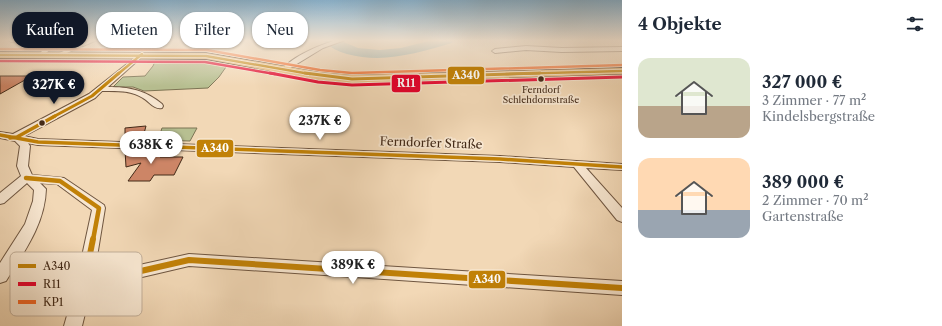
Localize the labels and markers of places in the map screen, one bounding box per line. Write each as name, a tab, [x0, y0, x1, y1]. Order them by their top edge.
pin: 327K €	[21, 71, 87, 105]
marker: Ferndorf Schlehdornstraße	[536, 74, 546, 84]
place label: Ferndorf Schlehdornstraße	[503, 84, 579, 105]
pin: 237K €	[287, 107, 353, 141]
unlabelled marker	[37, 118, 47, 128]
pin: 638K €	[118, 131, 184, 165]
pin: 389K €	[320, 251, 386, 285]

